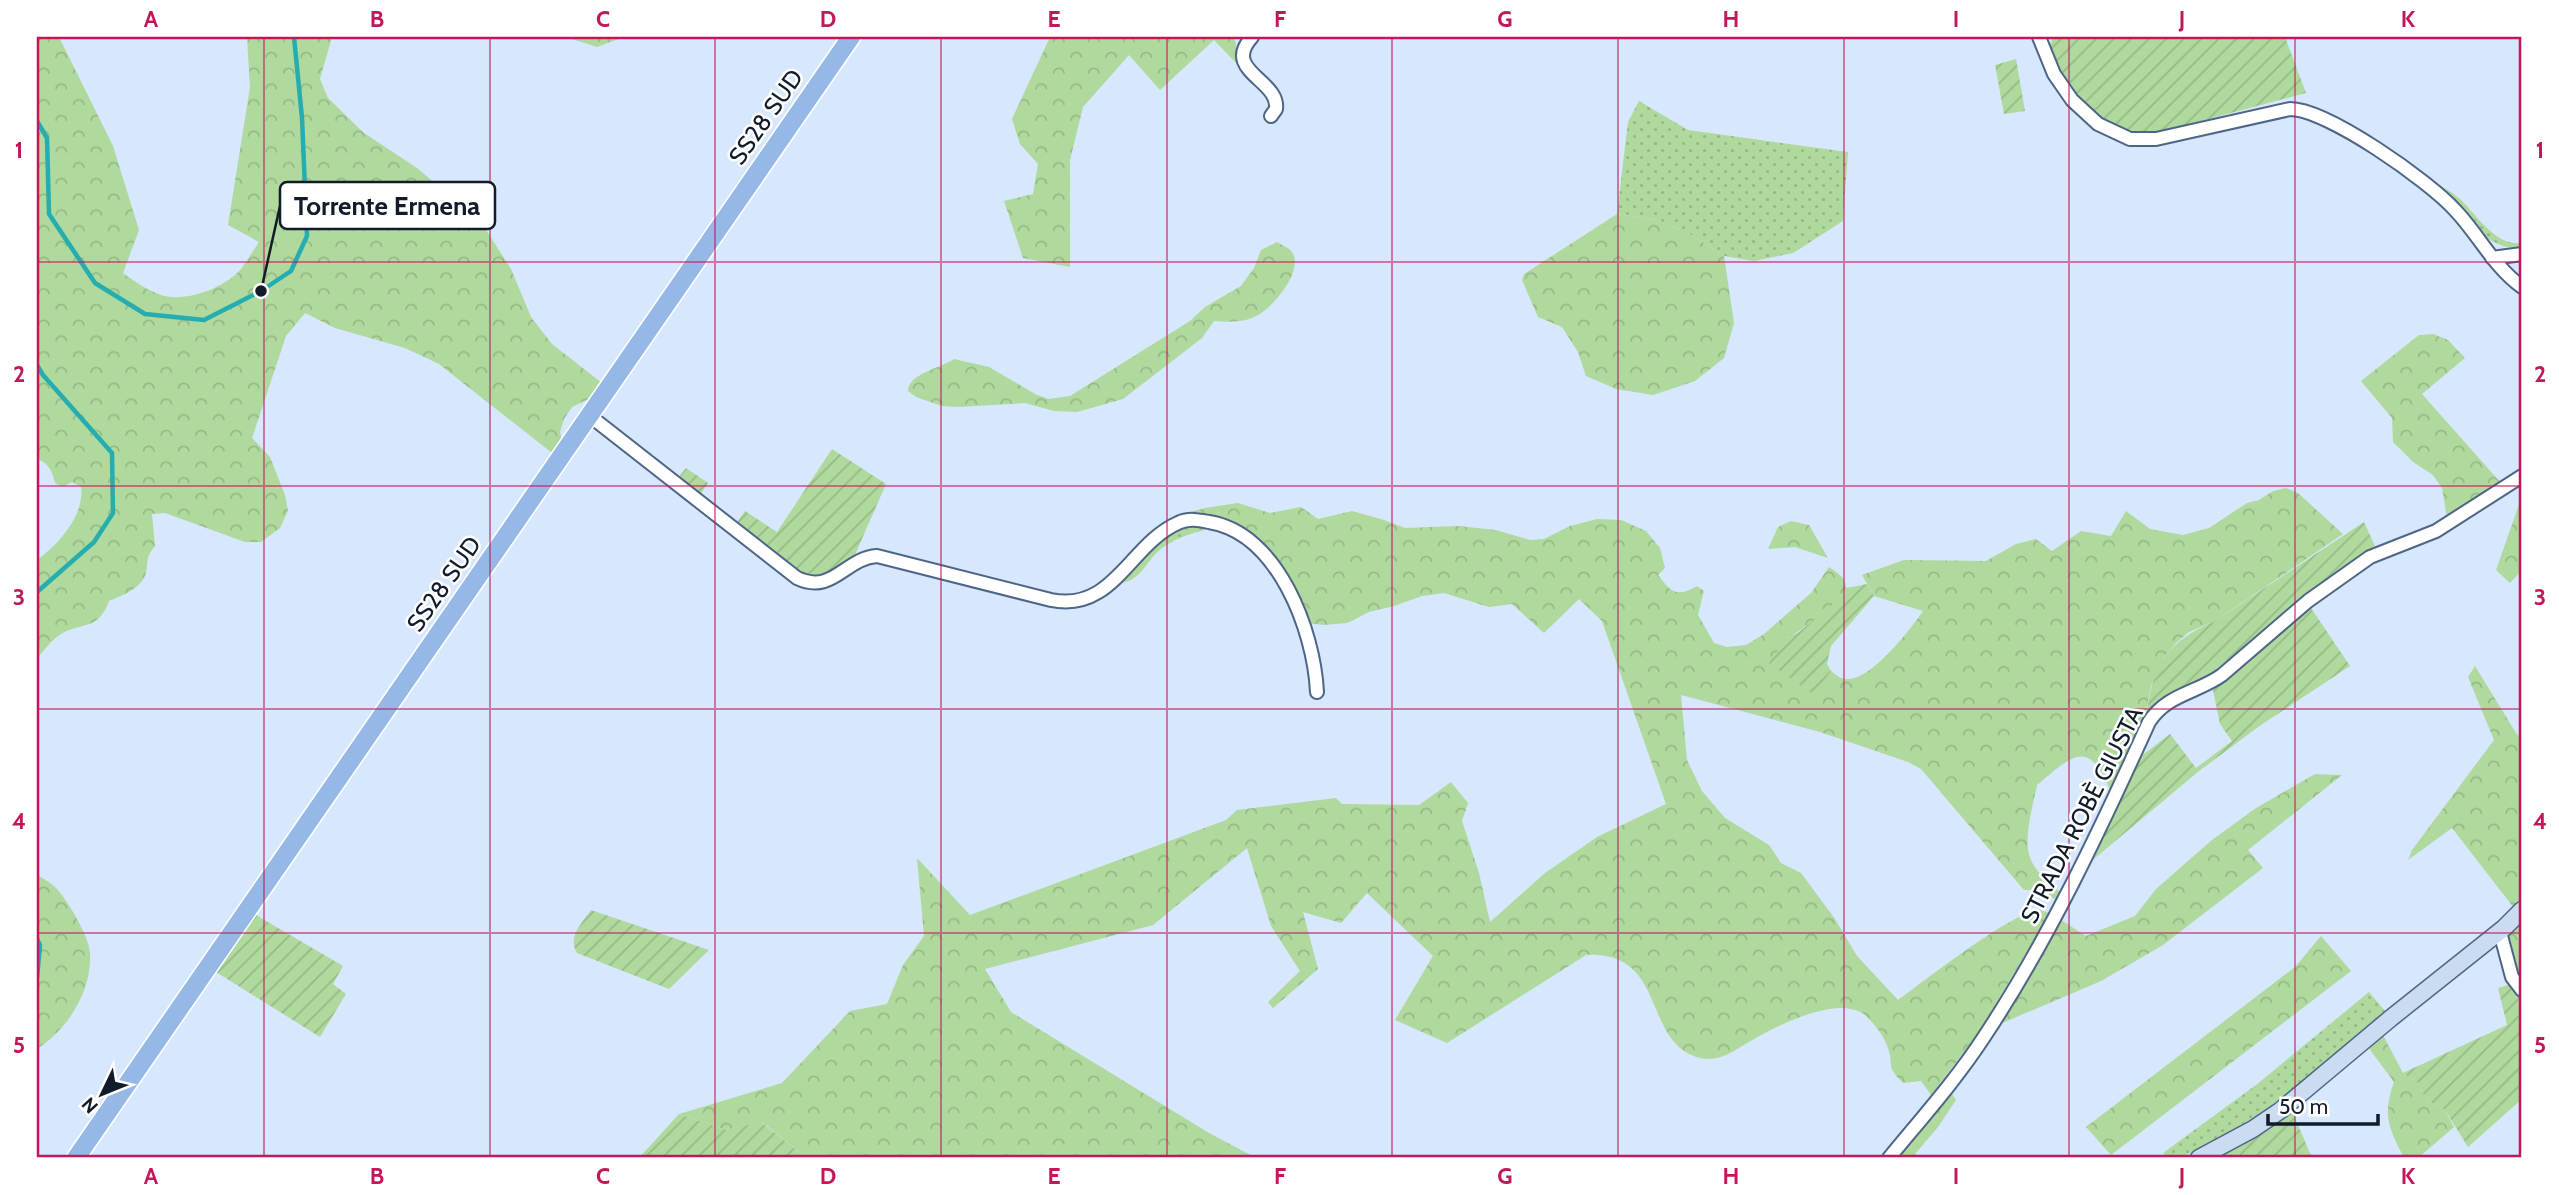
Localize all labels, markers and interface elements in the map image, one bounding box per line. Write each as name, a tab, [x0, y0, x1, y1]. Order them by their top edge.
text: A	[144, 5, 159, 33]
text: B	[370, 5, 384, 33]
text: C	[596, 5, 610, 33]
text: D	[820, 5, 836, 33]
text: E	[1047, 5, 1061, 33]
text: F	[1274, 5, 1286, 33]
text: G	[1497, 5, 1513, 33]
text: H	[1723, 5, 1739, 33]
text: I	[1953, 5, 1959, 33]
text: J	[2178, 5, 2185, 33]
text: K	[2401, 5, 2416, 33]
street label: SS28 SUD	[722, 64, 809, 170]
text: 1	[15, 136, 23, 164]
text: 1	[2536, 136, 2544, 164]
callout: Torrente Ermena	[280, 182, 495, 229]
text: Torrente Ermena	[294, 190, 480, 222]
text: 2	[13, 360, 25, 388]
text: 2	[2534, 360, 2546, 388]
street label: SS28 SUD	[400, 531, 487, 637]
text: 3	[13, 583, 25, 611]
text: 3	[2534, 583, 2546, 611]
street label: STRADA ROBÈ GIUSTA	[2014, 701, 2149, 928]
text: 4	[12, 807, 26, 835]
text: 4	[2533, 807, 2547, 835]
text: 5	[13, 1031, 25, 1059]
text: 5	[2534, 1031, 2546, 1059]
north arrow	[66, 1058, 136, 1128]
scale bar	[2268, 1083, 2379, 1127]
text: N	[77, 1092, 103, 1118]
text: 50 m	[2279, 1094, 2328, 1119]
text: A	[144, 1162, 159, 1190]
text: B	[370, 1162, 384, 1190]
text: C	[596, 1162, 610, 1190]
text: D	[820, 1162, 836, 1190]
text: E	[1047, 1162, 1061, 1190]
text: F	[1274, 1162, 1286, 1190]
text: G	[1497, 1162, 1513, 1190]
text: H	[1723, 1162, 1739, 1190]
text: I	[1953, 1162, 1959, 1190]
text: J	[2178, 1162, 2185, 1190]
text: K	[2401, 1162, 2416, 1190]

